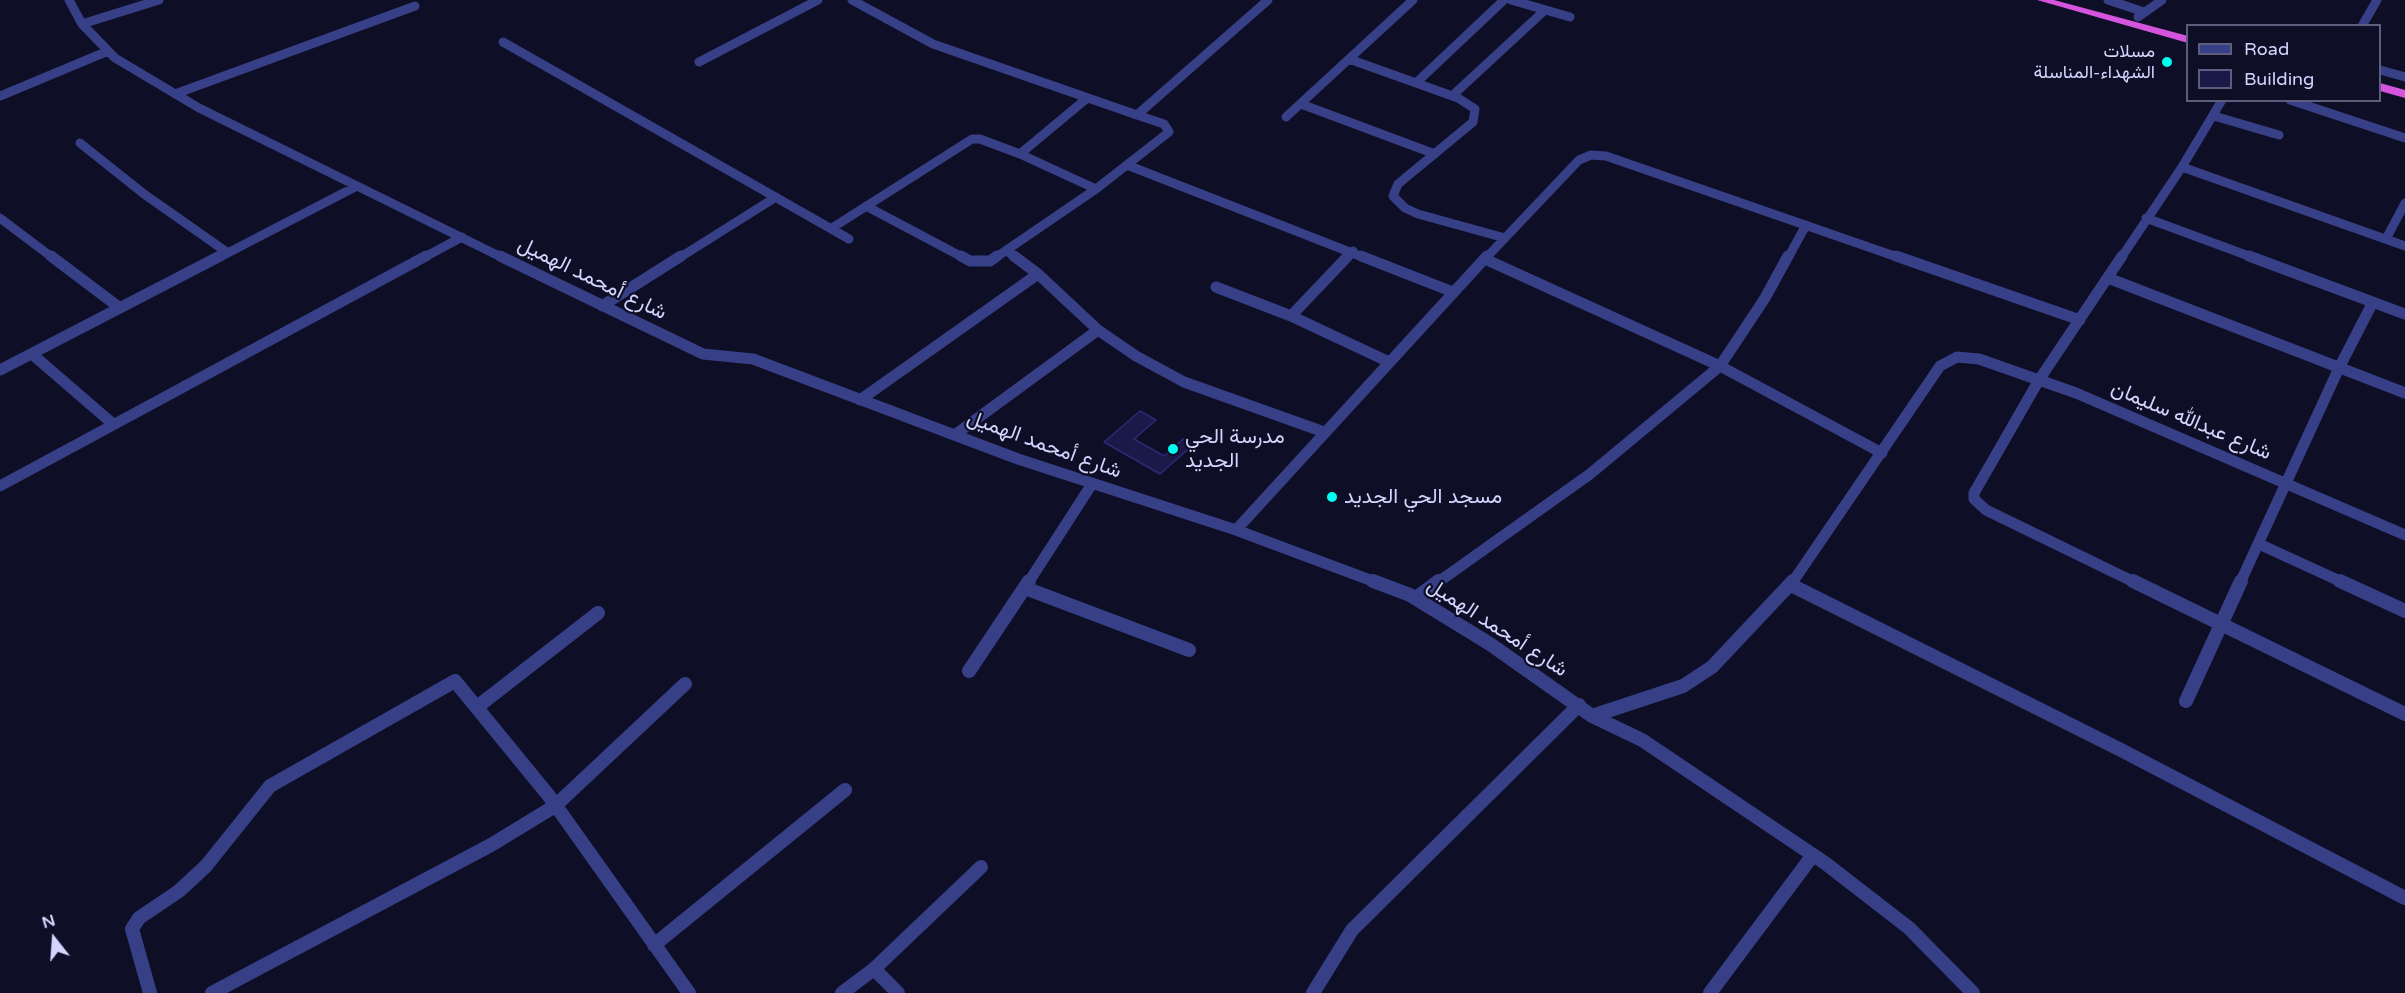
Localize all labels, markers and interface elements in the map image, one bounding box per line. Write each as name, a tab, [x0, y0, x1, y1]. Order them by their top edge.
legend	[2186, 24, 2381, 102]
text: Road	[2244, 38, 2289, 60]
place label: مسلات الشهداء-المناسلة	[2033, 41, 2155, 84]
marker: مسلات الشهداء-المناسلة	[2160, 55, 2174, 69]
text: Building	[2244, 68, 2314, 90]
street label: شارع أمحمد الهميل	[513, 232, 671, 326]
street label: شارع عبدالله سليمان	[2107, 376, 2275, 466]
street label: شارع أمحمد الهميل	[963, 405, 1125, 485]
place label: مدرسة الحي الجديد	[1185, 424, 1285, 474]
marker: مدرسة الحي الجديد	[1166, 442, 1180, 456]
place label: مسجد الحي الجديد	[1344, 484, 1502, 510]
marker: مسجد الحي الجديد	[1325, 490, 1339, 504]
street label: شارع أمحمد الهميل	[1422, 573, 1572, 683]
north arrow	[24, 909, 84, 969]
text: N	[40, 910, 58, 933]

